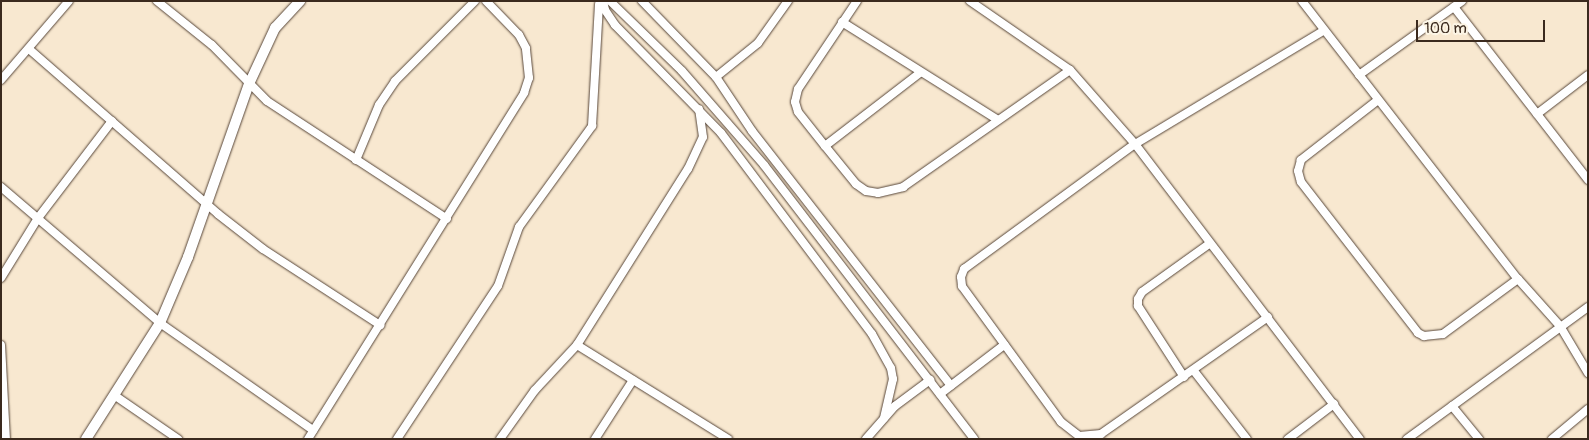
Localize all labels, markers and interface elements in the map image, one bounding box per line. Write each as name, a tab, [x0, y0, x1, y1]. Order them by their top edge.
scale bar	[1419, 10, 1548, 42]
text: 100 m	[1424, 19, 1467, 38]

